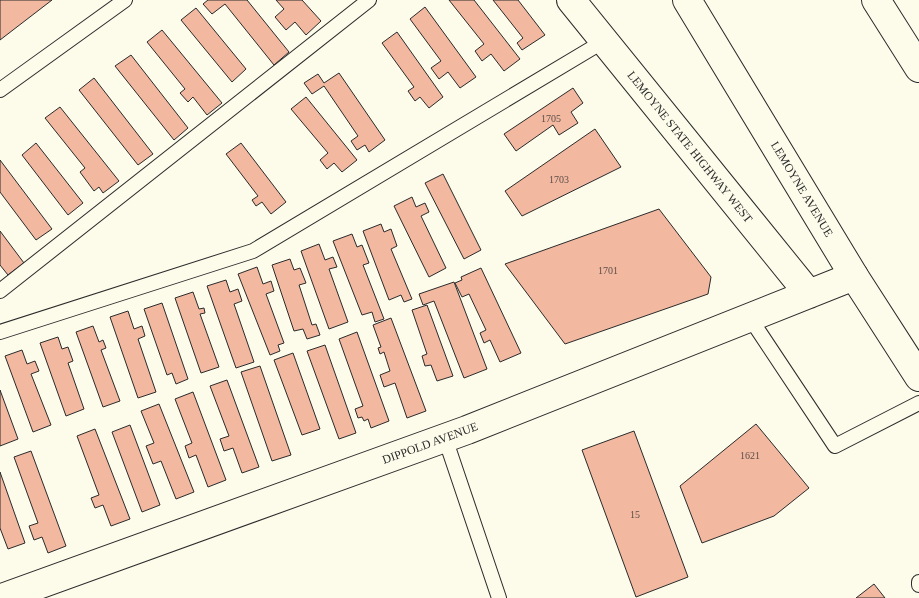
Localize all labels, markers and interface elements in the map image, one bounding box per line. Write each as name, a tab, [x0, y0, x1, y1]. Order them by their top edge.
street label: LEMOYNE STATE HIGHWAY WEST	[624, 68, 756, 226]
house number: 1705	[541, 113, 561, 124]
street label: LEMOYNE AVENUE	[768, 139, 836, 239]
house number: 1703	[549, 174, 569, 185]
house number: 1701	[598, 265, 618, 276]
street label: DIPPOLD AVENUE	[380, 419, 480, 467]
house number: 1621	[740, 450, 760, 461]
house number: 15	[630, 509, 640, 520]

